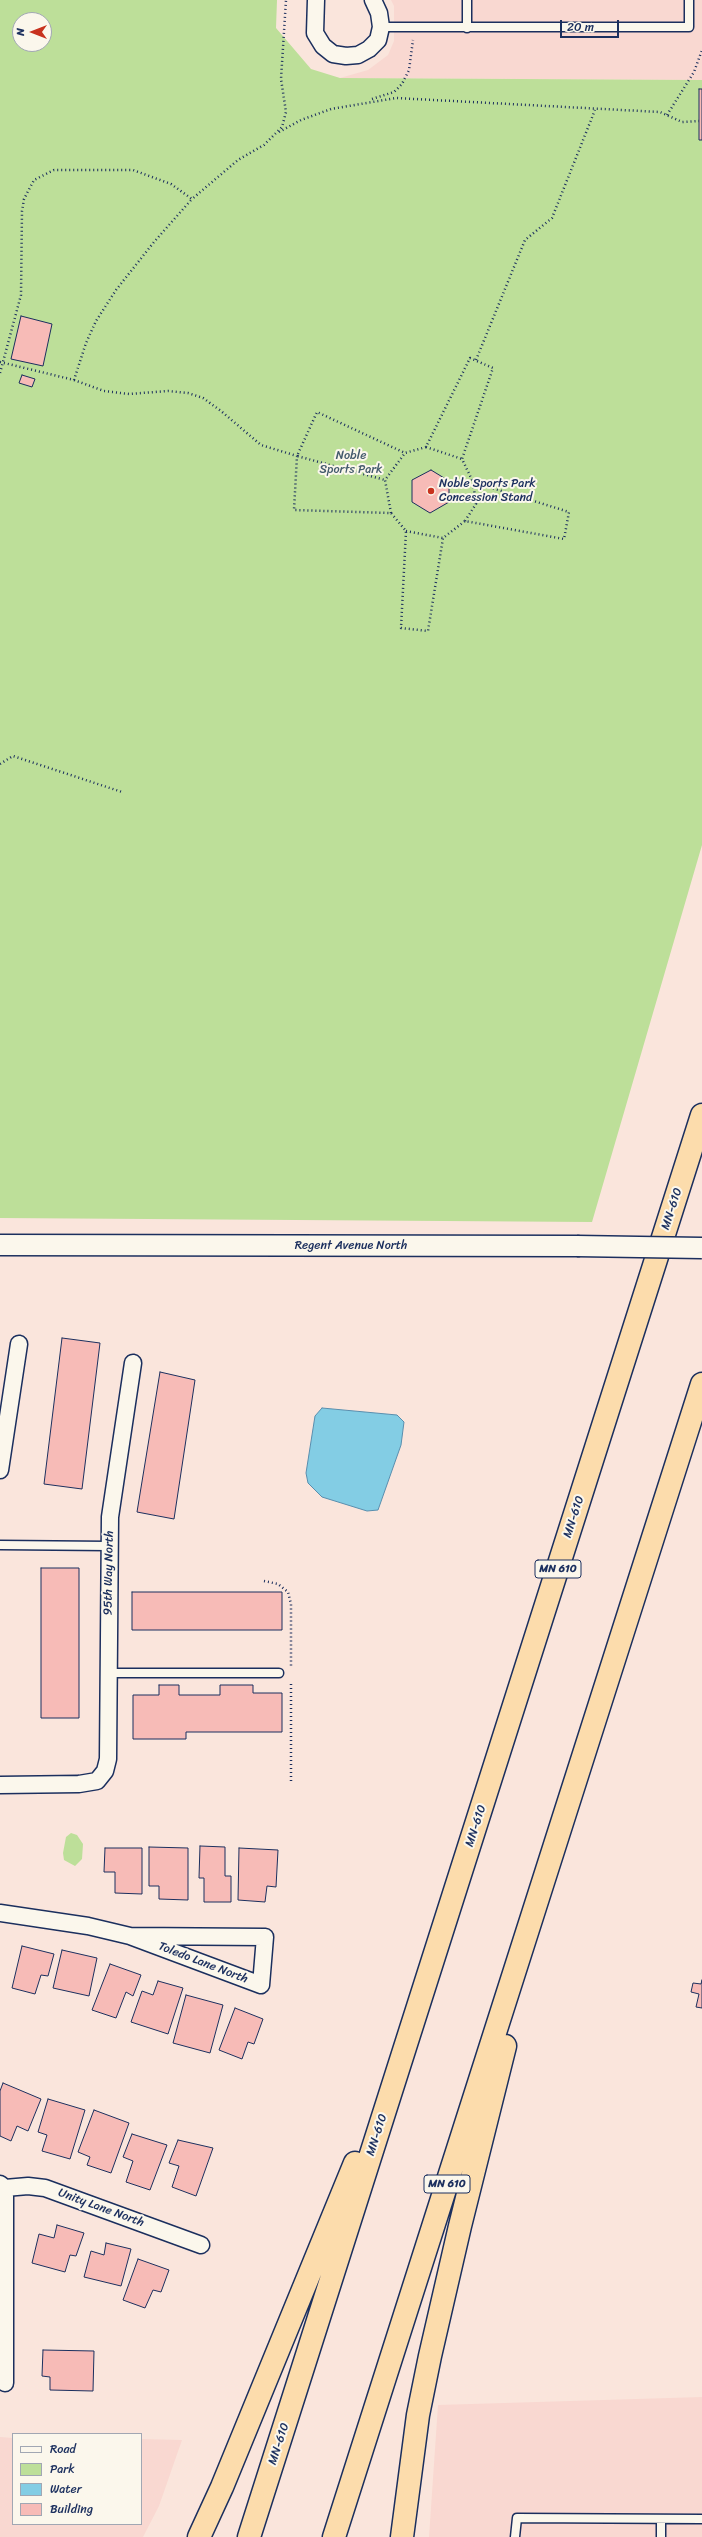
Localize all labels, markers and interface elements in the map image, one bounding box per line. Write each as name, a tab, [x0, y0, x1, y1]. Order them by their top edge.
north arrow	[12, 12, 52, 52]
scale bar	[562, 12, 621, 38]
text: 20 m	[567, 16, 594, 38]
text: N	[11, 28, 30, 36]
park label: Noble Sports Park	[320, 449, 382, 477]
place label: Noble Sports Park Concession Stand	[439, 477, 536, 505]
marker: Noble Sports Park Concession Stand	[426, 486, 436, 496]
street label: MN-610	[658, 1186, 686, 1232]
street label: Regent Avenue North	[295, 1239, 407, 1253]
street label: MN-610	[560, 1494, 588, 1540]
street label: 95th Way North	[101, 1530, 117, 1616]
road number: MN 610	[535, 1560, 581, 1578]
street label: MN-610	[462, 1803, 490, 1849]
street label: Toledo Lane North	[156, 1939, 250, 1987]
street label: MN-610	[363, 2112, 391, 2158]
road number: MN 610	[424, 2175, 470, 2193]
street label: Unity Lane North	[56, 2186, 146, 2230]
street label: MN-610	[265, 2421, 293, 2467]
legend	[12, 2433, 142, 2525]
text: Road	[50, 2438, 76, 2460]
text: Park	[50, 2458, 75, 2480]
text: Water	[50, 2478, 82, 2500]
text: Building	[50, 2498, 93, 2520]

